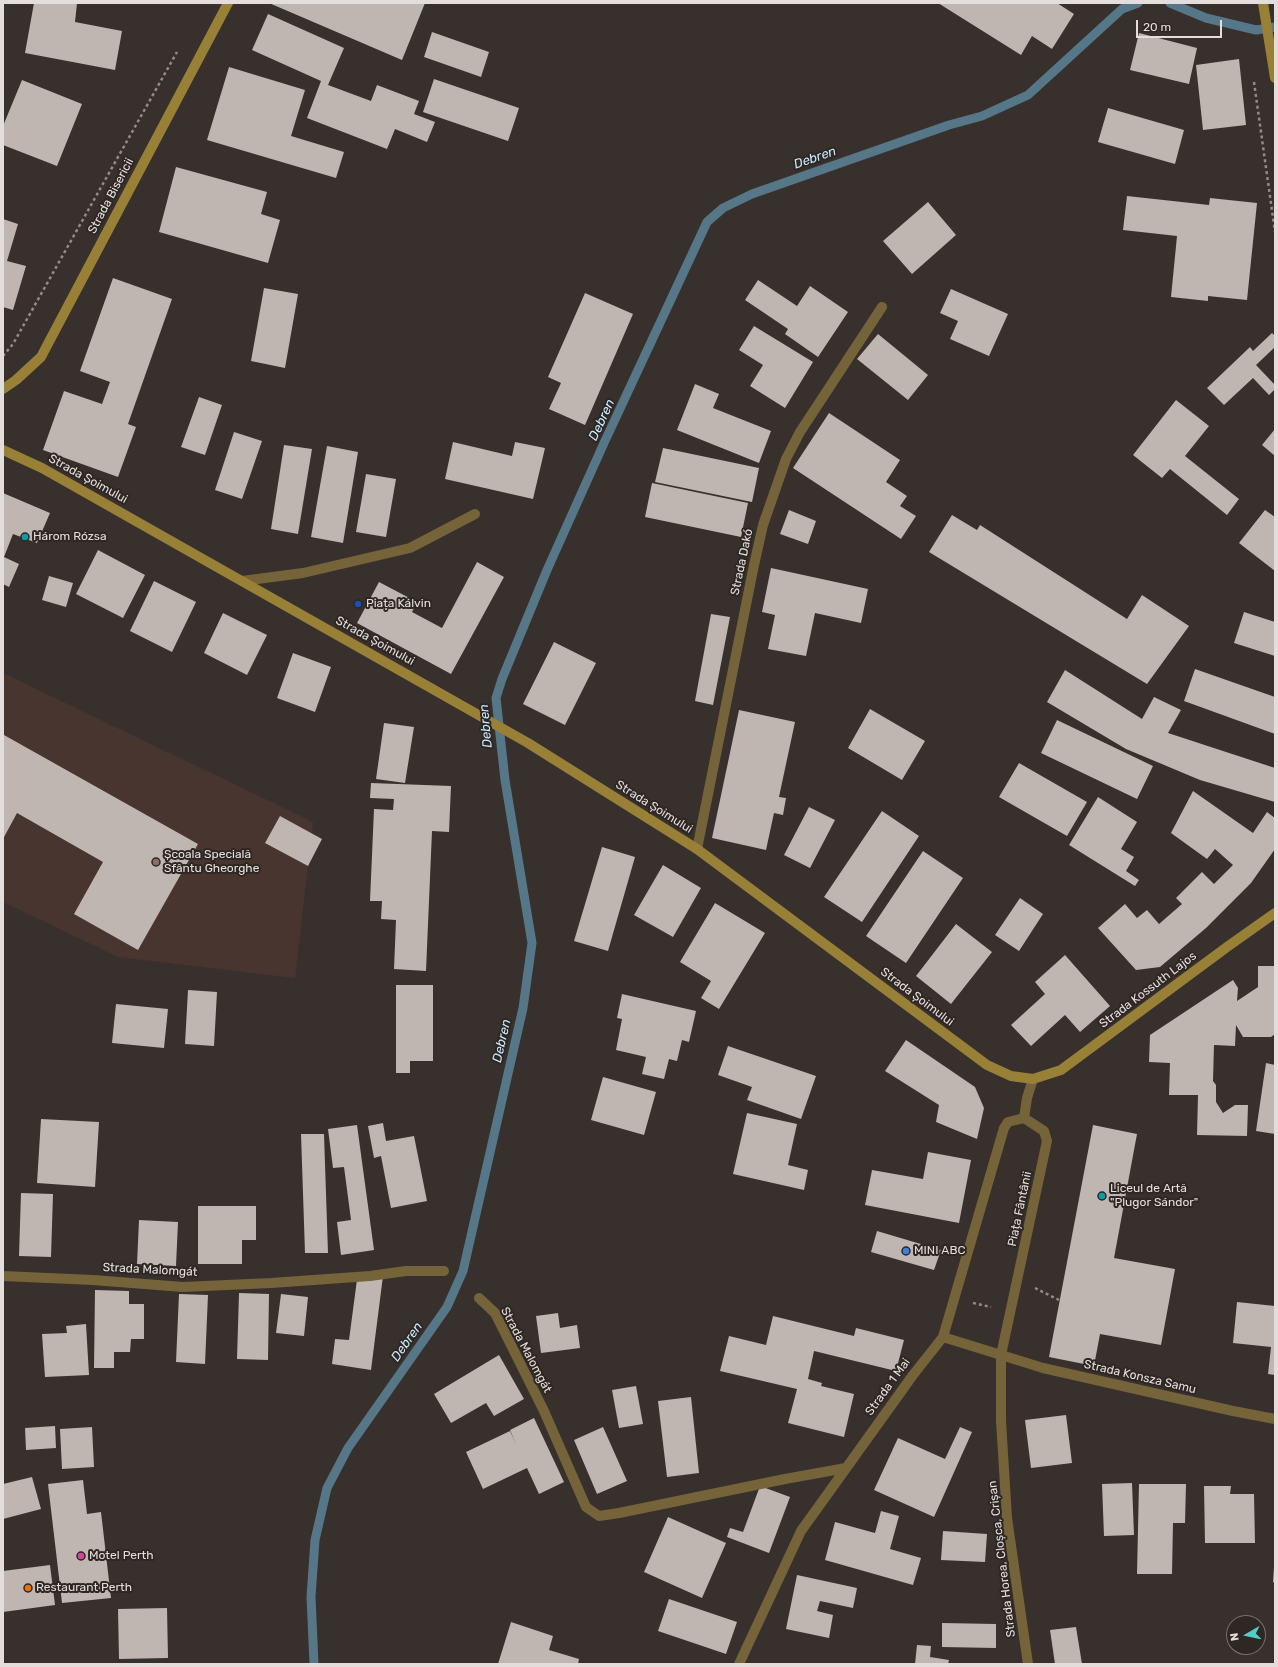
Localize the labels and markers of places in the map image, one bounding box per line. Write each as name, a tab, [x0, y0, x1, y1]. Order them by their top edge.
place label: Három Rózsa	[33, 530, 107, 544]
marker: Három Rózsa	[20, 532, 30, 542]
place label: Piața Kálvin	[366, 597, 431, 611]
marker: Piața Kálvin	[353, 599, 363, 609]
place label: Școala Specială Sfântu Gheorghe	[164, 848, 259, 876]
marker: Școala Specială Sfântu Gheorghe	[151, 857, 161, 867]
place label: Liceul de Artă "Plugor Sándor"	[1110, 1182, 1198, 1210]
marker: Liceul de Artă "Plugor Sándor"	[1097, 1191, 1107, 1201]
place label: MINI ABC	[914, 1244, 965, 1258]
marker: MINI ABC	[901, 1246, 911, 1256]
place label: Motel Perth	[89, 1549, 154, 1563]
marker: Motel Perth	[76, 1551, 86, 1561]
place label: Restaurant Perth	[36, 1581, 132, 1595]
marker: Restaurant Perth	[23, 1583, 33, 1593]

